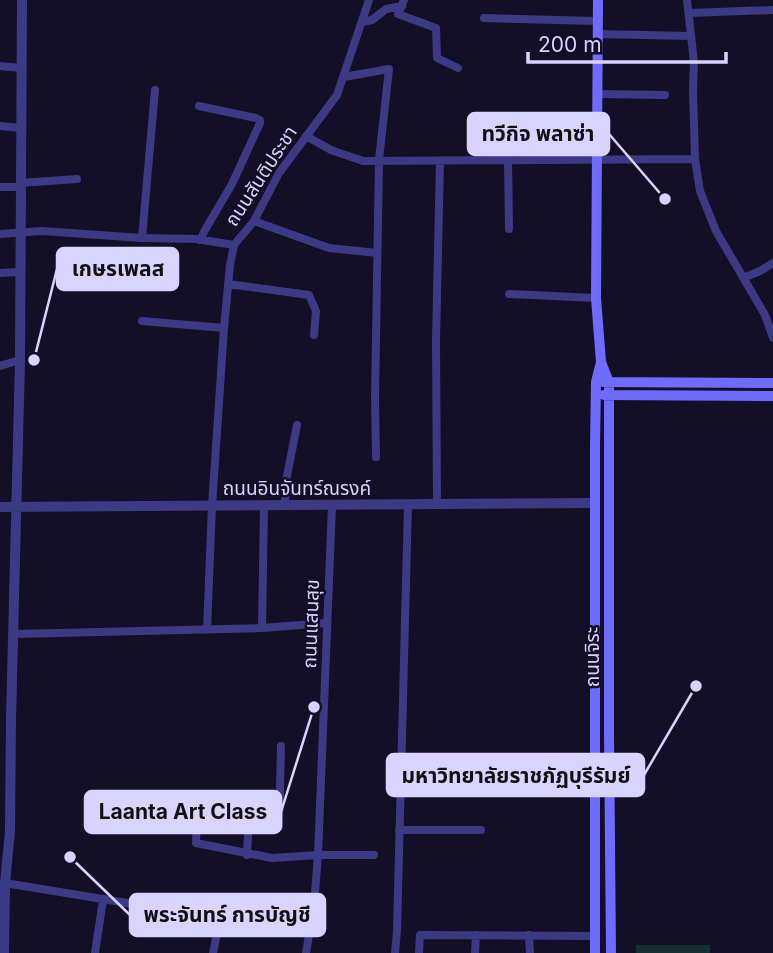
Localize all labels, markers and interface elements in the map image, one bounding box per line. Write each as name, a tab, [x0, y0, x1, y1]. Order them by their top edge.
scale bar	[528, 21, 726, 65]
text: 200 m	[538, 32, 602, 57]
callout: ทวีกิจ พลาซ่า	[468, 113, 609, 155]
text: ทวีกิจ พลาซ่า	[482, 121, 594, 146]
street label: ถนนสันติประชา	[220, 122, 302, 230]
callout: เกษรเพลส	[57, 248, 178, 290]
text: เกษรเพลส	[72, 256, 165, 281]
street label: ถนนอินจันทร์ณรงค์	[223, 477, 371, 500]
street label: ถนนแสนสุข	[298, 579, 324, 669]
street label: ถนนจิระ	[581, 627, 604, 687]
callout: มหาวิทยาลัยราชภัฏบุรีรัมย์	[387, 754, 644, 796]
text: มหาวิทยาลัยราชภัฏบุรีรัมย์	[402, 763, 631, 789]
callout: Laanta Art Class	[85, 791, 281, 833]
text: Laanta Art Class	[99, 799, 267, 824]
callout: พระจันทร์ การบัญชี	[130, 894, 325, 936]
text: พระจันทร์ การบัญชี	[143, 902, 311, 927]

